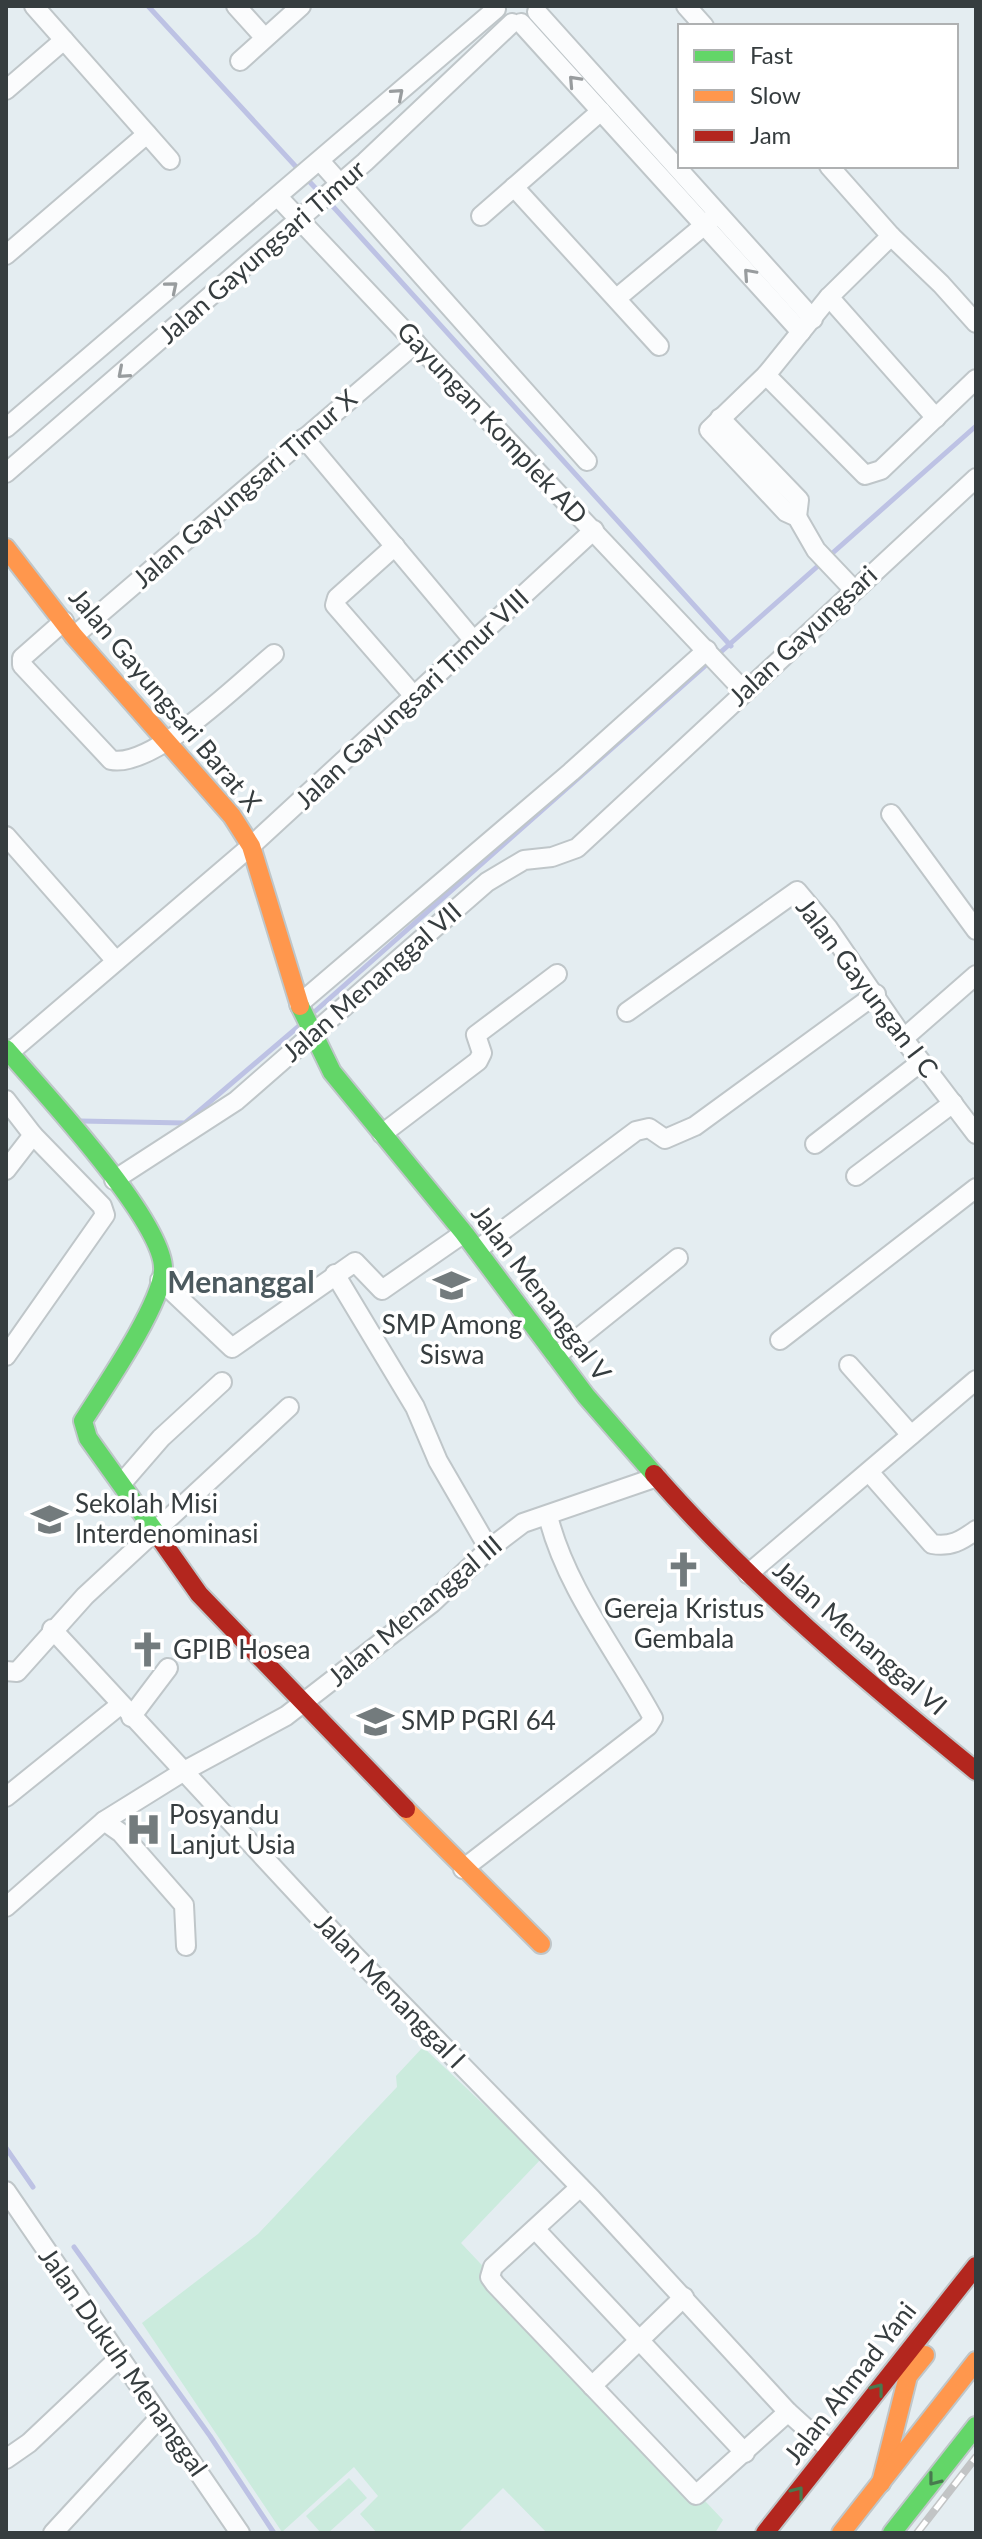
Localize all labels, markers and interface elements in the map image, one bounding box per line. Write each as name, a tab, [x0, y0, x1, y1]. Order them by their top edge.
legend	[678, 24, 958, 168]
text: Fast	[750, 40, 793, 69]
one-way arrow	[570, 76, 584, 91]
text: Slow	[750, 80, 801, 109]
one-way arrow	[389, 89, 404, 103]
text: Jam	[750, 120, 791, 149]
street label: Jalan Gayungsari Timur	[151, 152, 372, 350]
one-way arrow	[744, 268, 759, 283]
one-way arrow	[163, 282, 177, 296]
street label: Gayungan Komplek AD	[391, 315, 595, 530]
one-way arrow	[118, 363, 132, 378]
street label: Jalan Gayungsari Timur X	[126, 382, 363, 594]
street label: Jalan Gayungsari	[722, 558, 883, 712]
street label: Jalan Gayungsari Barat X	[63, 581, 269, 818]
street label: Jalan Gayungsari Timur VIII	[288, 581, 535, 815]
street label: Jalan Gayungan I C	[790, 891, 946, 1083]
street label: Jalan Menanggal VII	[275, 895, 467, 1068]
street label: Jalan Menanggal V	[465, 1198, 619, 1387]
district label: Menanggal	[167, 1263, 315, 1299]
school or university icon: SMP Among Siswa	[433, 1267, 471, 1305]
place label: SMP Among Siswa	[382, 1308, 522, 1370]
place label: Sekolah Misi Interdenominasi	[75, 1487, 258, 1549]
school or university icon: Sekolah Misi Interdenominasi	[30, 1500, 68, 1538]
street label: Jalan Menanggal III	[321, 1528, 508, 1692]
church icon: Gereja Kristus Gembala	[665, 1551, 703, 1589]
street label: Jalan Menanggal VI	[767, 1553, 954, 1721]
place label: Gereja Kristus Gembala	[604, 1592, 764, 1654]
church icon: GPIB Hosea	[128, 1631, 166, 1669]
place label: GPIB Hosea	[173, 1633, 310, 1665]
school or university icon: SMP PGRI 64	[356, 1702, 394, 1740]
place label: SMP PGRI 64	[401, 1704, 556, 1736]
place label: Posyandu Lanjut Usia	[169, 1798, 295, 1860]
hospital icon: Posyandu Lanjut Usia	[124, 1811, 162, 1849]
street label: Jalan Menanggal I	[309, 1906, 473, 2074]
street label: Jalan Dukuh Menanggal	[33, 2241, 215, 2482]
street label: Jalan Ahmad Yani	[776, 2295, 922, 2470]
one-way arrow	[869, 2383, 883, 2398]
one-way arrow	[930, 2471, 944, 2486]
one-way arrow	[788, 2487, 803, 2501]

